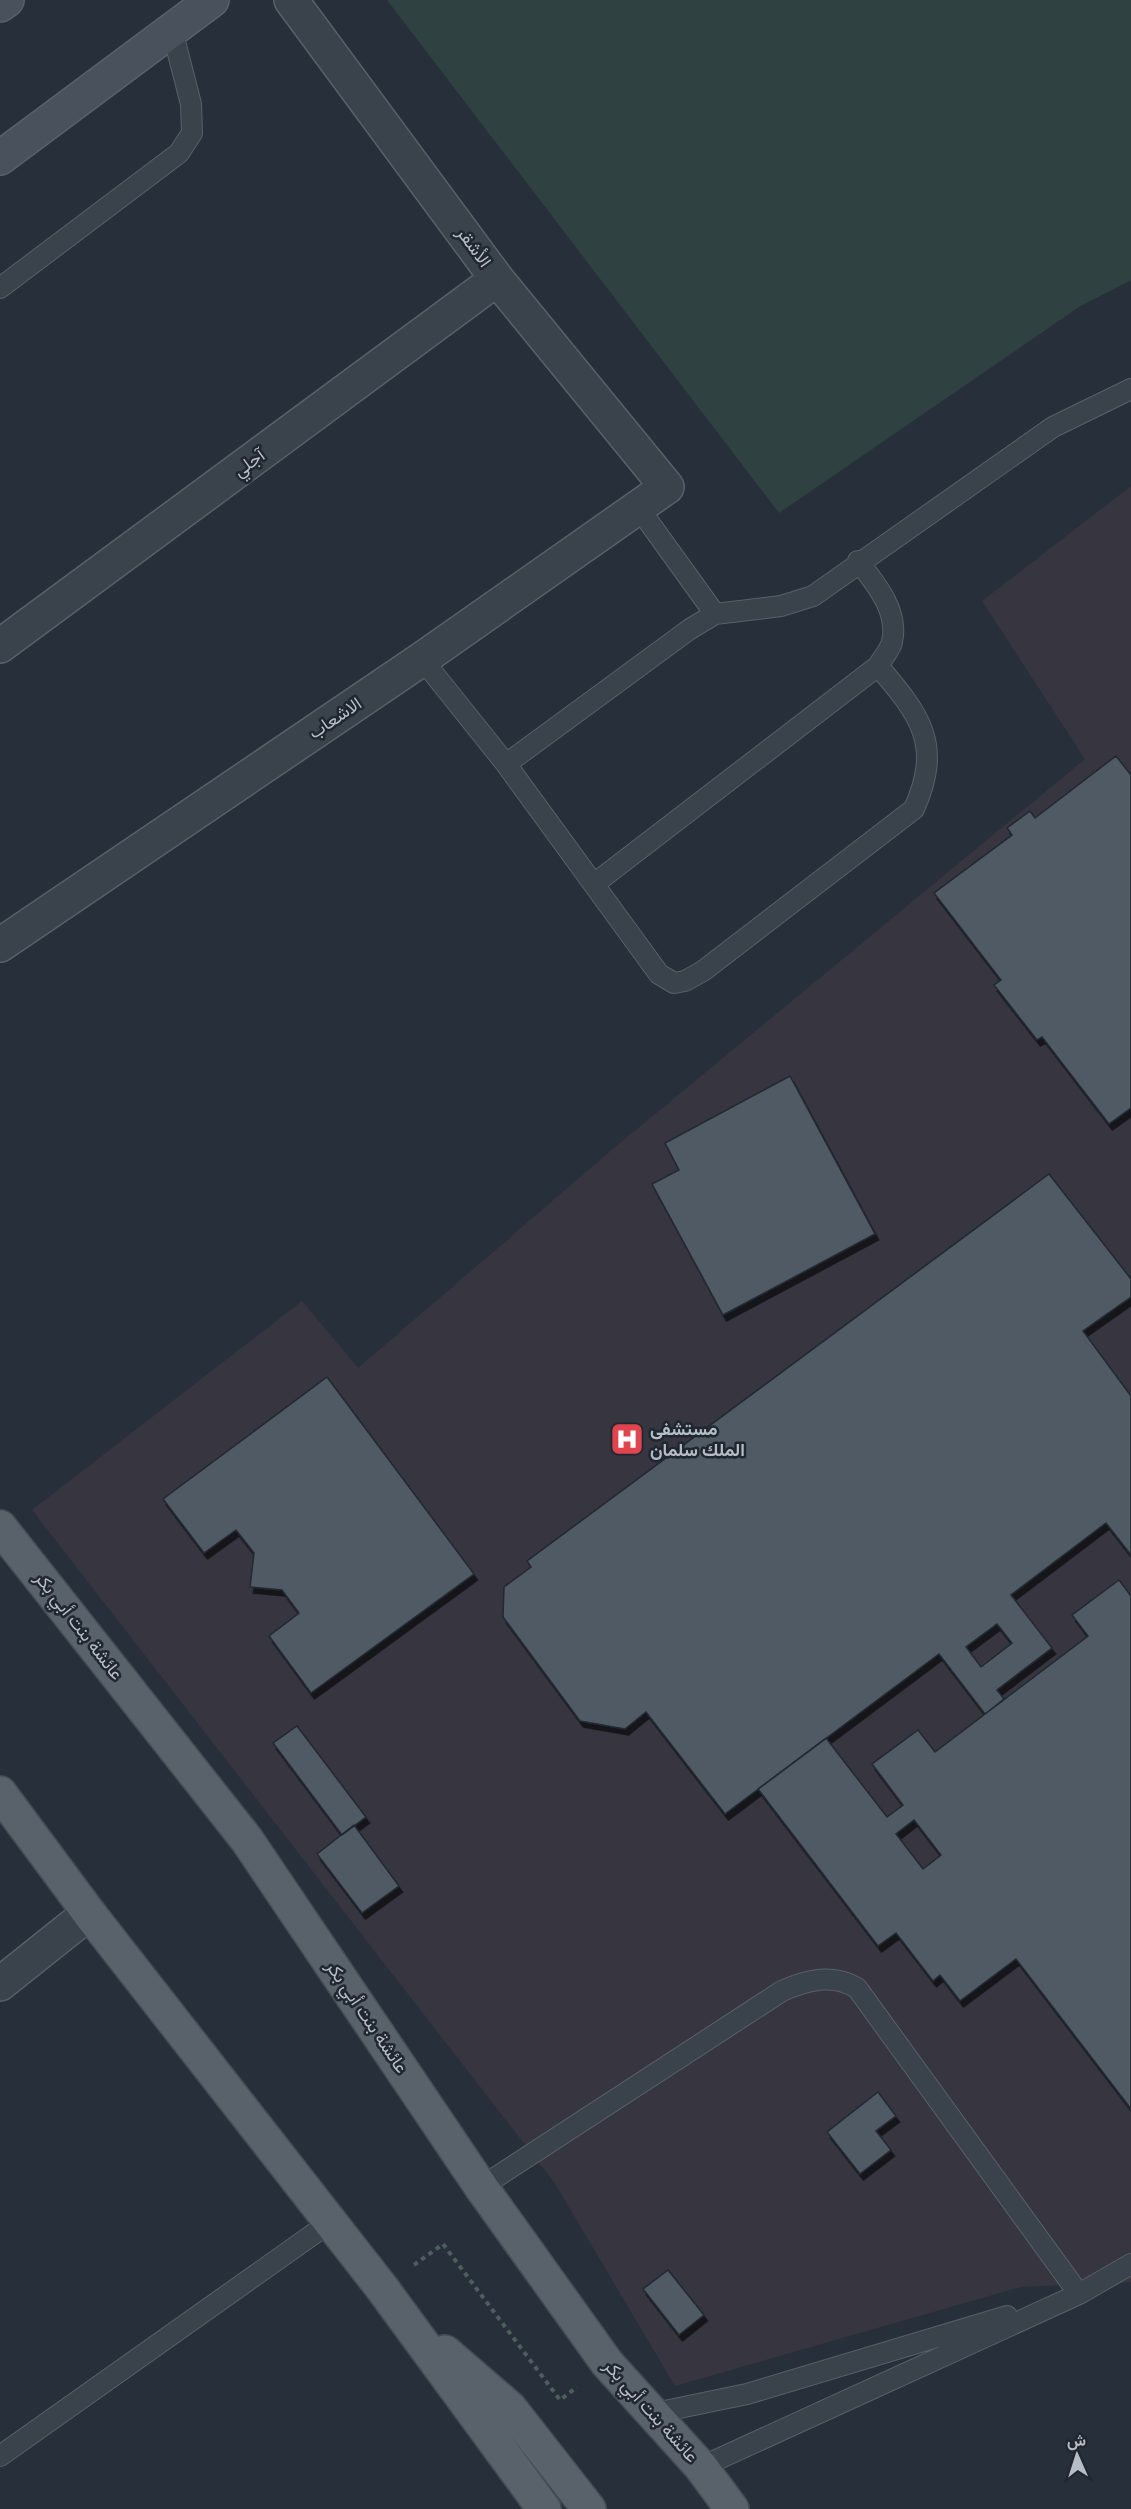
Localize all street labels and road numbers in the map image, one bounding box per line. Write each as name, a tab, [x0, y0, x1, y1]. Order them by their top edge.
street label: الأشقر	[451, 221, 497, 272]
street label: آجلي	[228, 442, 273, 485]
street label: الاشعاب	[304, 691, 366, 745]
street label: عائشة بنت أبي بكر	[26, 1566, 129, 1687]
street label: عائشة بنت أبي بكر	[317, 1955, 414, 2080]
street label: عائشة بنت أبي بكر	[595, 2354, 704, 2470]

